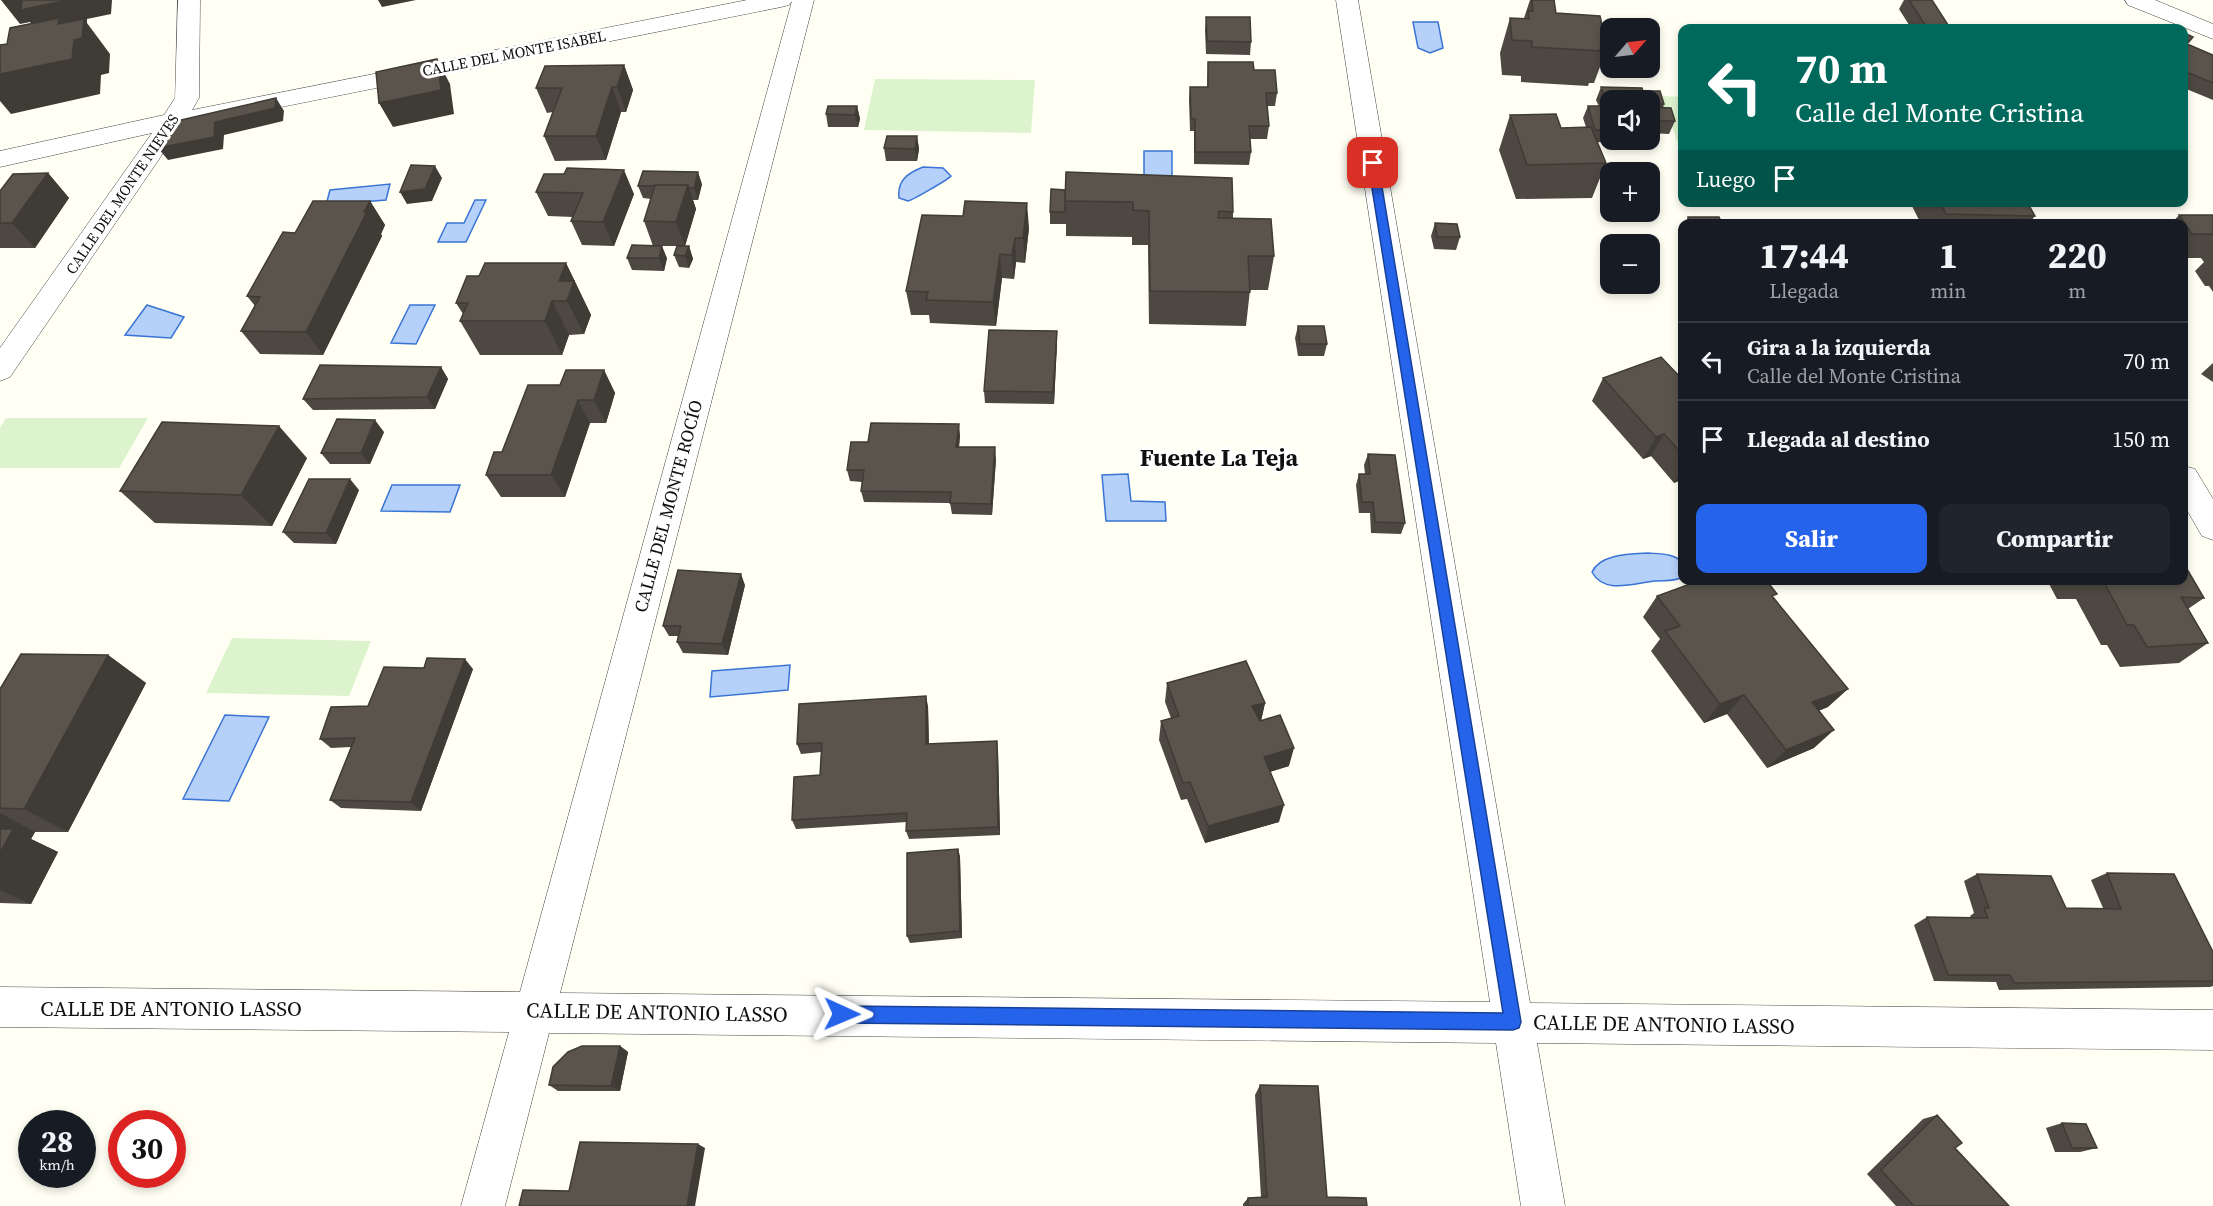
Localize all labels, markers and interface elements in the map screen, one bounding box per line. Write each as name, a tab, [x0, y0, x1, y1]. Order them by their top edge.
north arrow	[1600, 18, 1660, 78]
map controls	[1600, 18, 1660, 294]
street label: CALLE DEL MONTE ISABEL	[420, 25, 608, 81]
text: 70 m	[1795, 39, 1888, 97]
icon: left	[1696, 48, 1774, 126]
button: sound	[1600, 90, 1660, 150]
text: Calle del Monte Cristina	[1795, 94, 2084, 131]
street label: CALLE DEL MONTE NIEVES	[60, 110, 184, 278]
pin	[1347, 137, 1398, 188]
icon: arrive	[1356, 146, 1389, 179]
button: +	[1600, 162, 1660, 222]
icon: arrive	[1768, 162, 1801, 195]
text: Luego	[1696, 164, 1756, 194]
text: 17:44	[1759, 231, 1849, 280]
text: 1	[1938, 231, 1958, 280]
text: 220	[2047, 231, 2107, 280]
button: −	[1600, 234, 1660, 294]
text: Llegada	[1769, 277, 1839, 305]
text: min	[1930, 277, 1966, 305]
text: m	[2068, 277, 2086, 305]
text: Gira a la izquierda	[1747, 332, 1931, 362]
icon: left	[1696, 345, 1729, 378]
text: 70 m	[2123, 346, 2170, 376]
text: Calle del Monte Cristina	[1747, 362, 1961, 390]
street label: CALLE DEL MONTE ROCÍO	[628, 397, 708, 615]
icon: arrive	[1696, 423, 1729, 456]
text: Llegada al destino	[1747, 424, 1930, 454]
text: 150 m	[2112, 424, 2170, 454]
district label: Fuente La Teja	[1140, 441, 1298, 474]
button: Salir	[1696, 504, 1927, 573]
button: Compartir	[1939, 504, 2170, 573]
position arrow	[810, 982, 874, 1046]
street label: CALLE DE ANTONIO LASSO	[40, 994, 302, 1023]
street label: CALLE DE ANTONIO LASSO	[526, 995, 788, 1029]
street label: CALLE DE ANTONIO LASSO	[1533, 1007, 1795, 1041]
speed limit sign: 30	[108, 1110, 186, 1188]
text: 28	[41, 1121, 73, 1162]
text: km/h	[39, 1154, 75, 1175]

